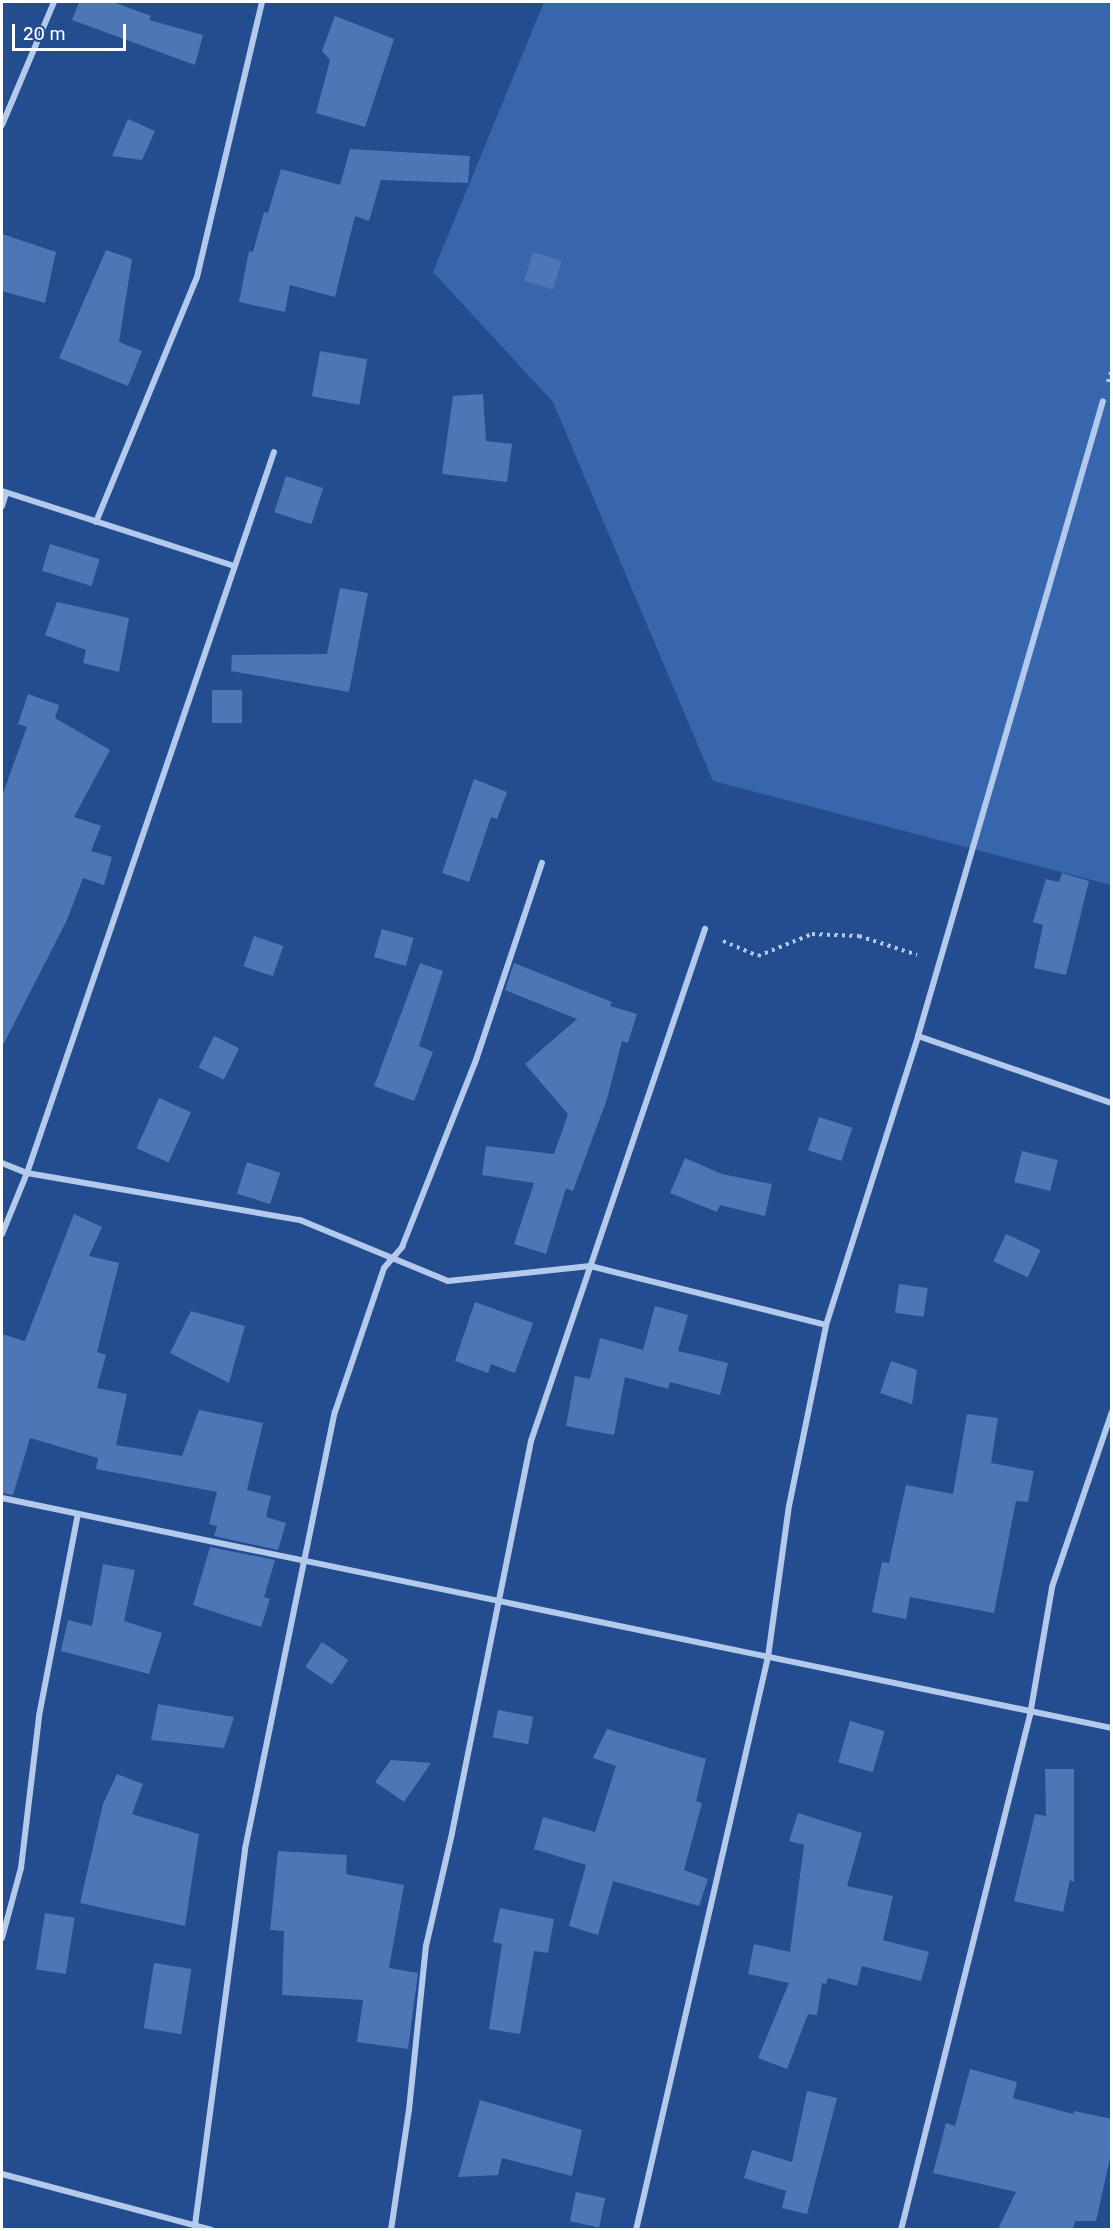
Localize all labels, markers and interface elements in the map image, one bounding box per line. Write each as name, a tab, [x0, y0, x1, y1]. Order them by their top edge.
scale bar	[15, 12, 129, 50]
text: 20 m	[23, 23, 65, 45]

